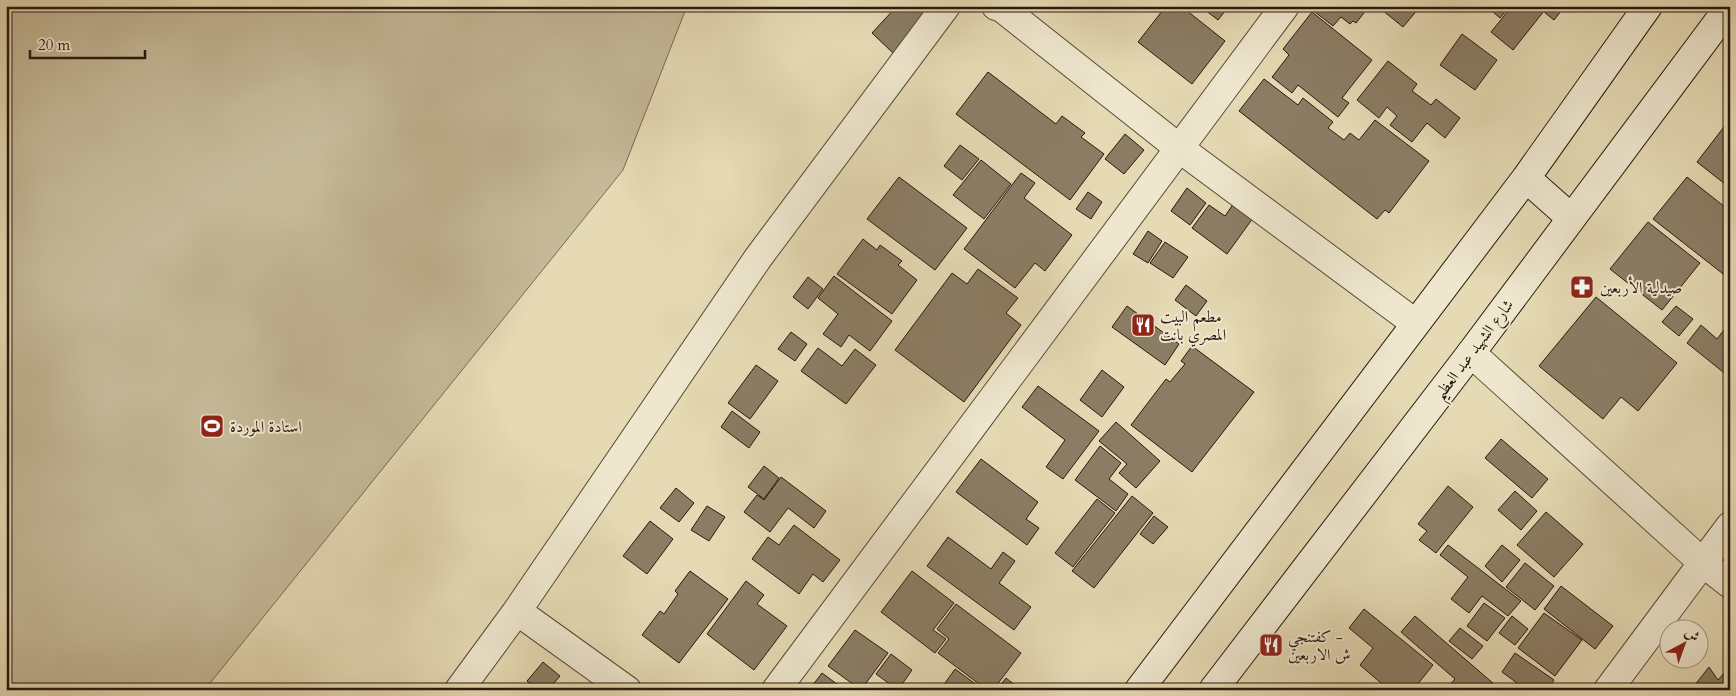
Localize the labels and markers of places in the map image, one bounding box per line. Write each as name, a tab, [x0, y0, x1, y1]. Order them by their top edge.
pharmacy icon: صيدلية الأربعين	[1569, 274, 1595, 300]
place label: صيدلية الأربعين	[1600, 276, 1682, 299]
place label: مطعم البيت المصري بانت	[1160, 306, 1226, 347]
restaurant icon: مطعم البيت المصري بانت	[1130, 312, 1156, 338]
sports icon: استادة الموردة	[199, 413, 225, 439]
place label: استادة الموردة	[230, 416, 302, 438]
place label: كفتنجي - ش الاربعين	[1288, 626, 1351, 666]
restaurant icon: كفتنجي - ش الاربعين	[1258, 632, 1284, 658]

